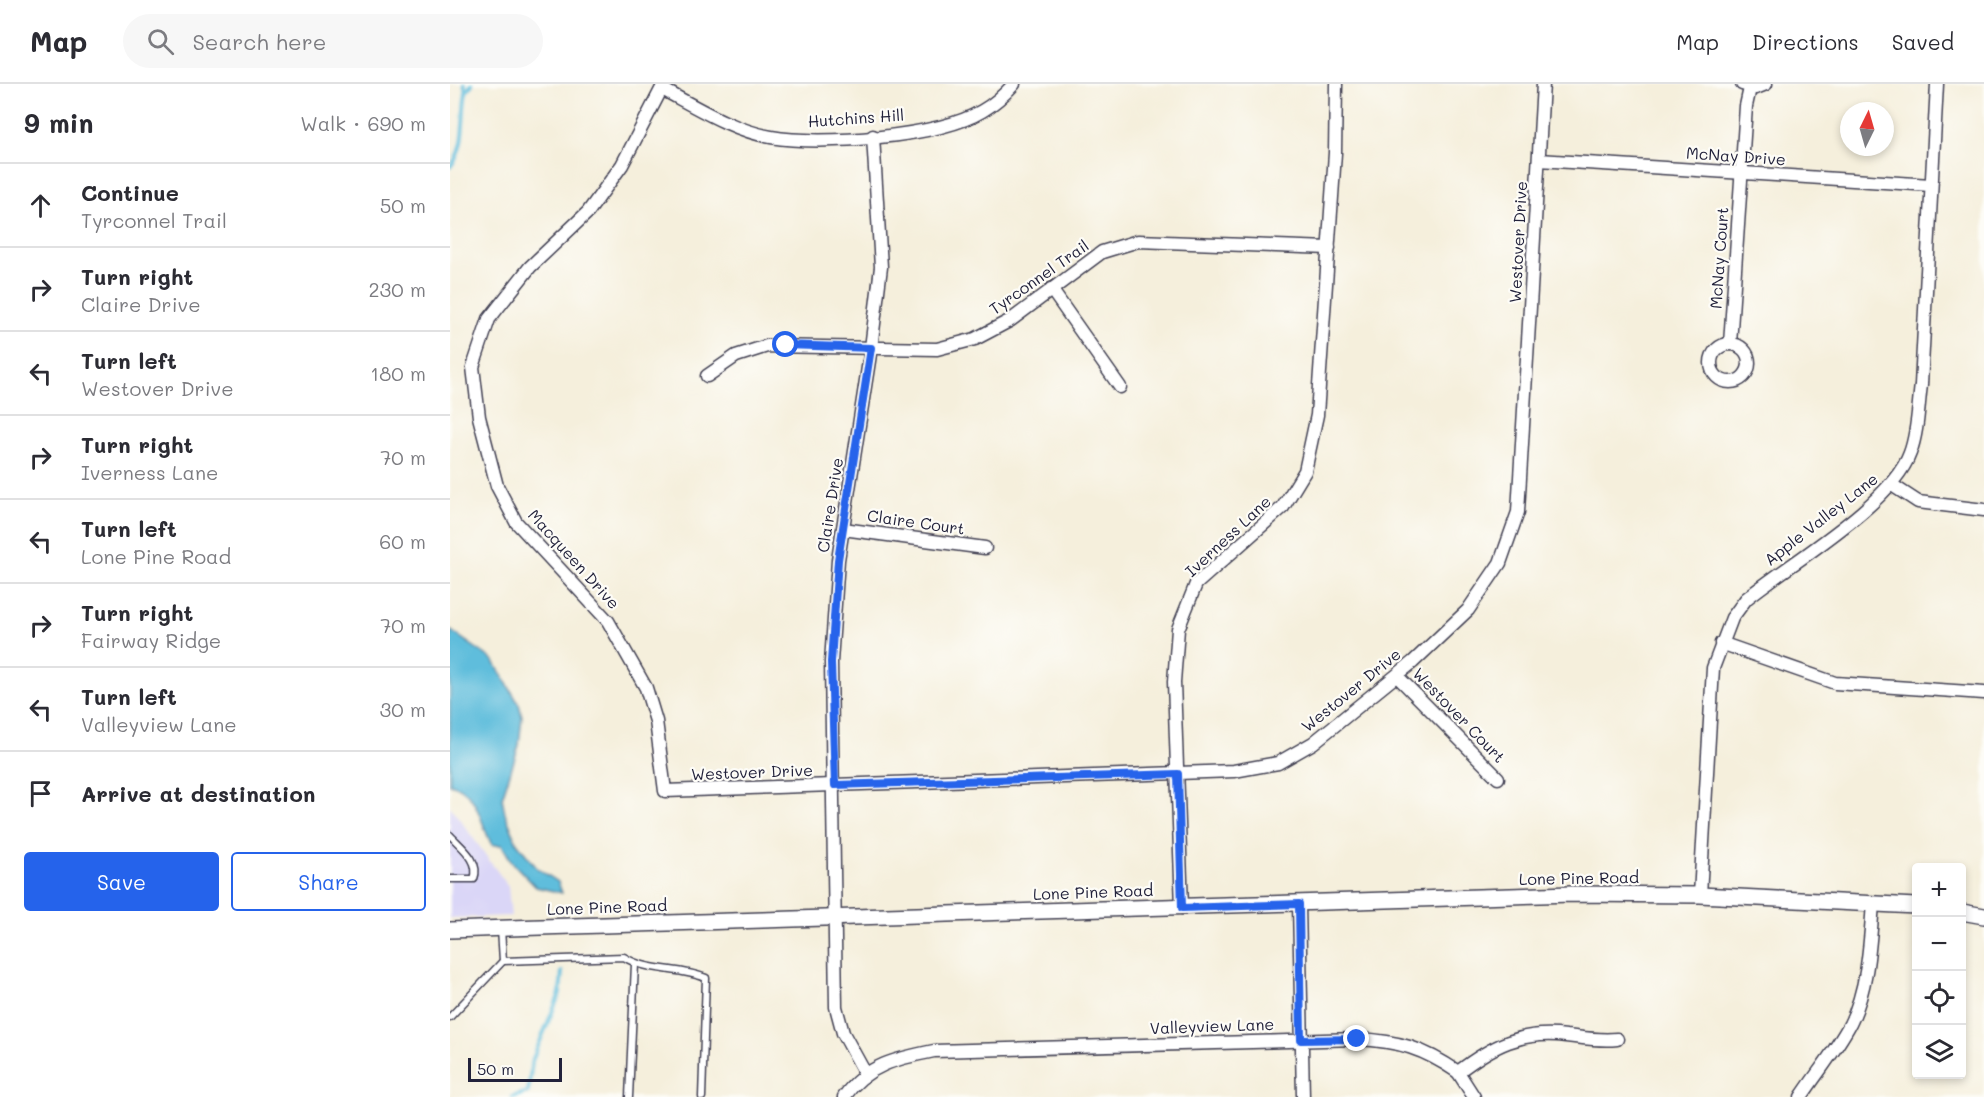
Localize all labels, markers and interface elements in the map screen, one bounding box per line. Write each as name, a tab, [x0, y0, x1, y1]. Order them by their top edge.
search box	[123, 14, 543, 68]
text: Map	[30, 23, 87, 59]
icon: search	[144, 25, 177, 58]
text: Search here	[192, 27, 326, 56]
text: Map	[1676, 28, 1719, 55]
text: Directions	[1752, 28, 1859, 55]
text: Saved	[1892, 28, 1954, 55]
north arrow	[1840, 102, 1894, 156]
street label: Hutchins Hill	[807, 104, 905, 131]
text: 9 min	[24, 106, 93, 140]
text: Walk · 690 m	[300, 110, 426, 136]
street label: McNay Drive	[1686, 142, 1786, 169]
text: Continue	[81, 178, 179, 207]
street label: Westover Drive	[1504, 180, 1531, 303]
icon: ahead	[24, 189, 57, 222]
text: 50 m	[380, 192, 426, 218]
street label: McNay Court	[1704, 206, 1733, 310]
text: Tyrconnel Trail	[81, 207, 227, 233]
street label: Tyrconnel Trail	[985, 234, 1093, 319]
text: Turn right	[81, 262, 193, 291]
icon: right	[24, 273, 57, 306]
text: 230 m	[368, 276, 426, 302]
text: Claire Drive	[81, 291, 201, 317]
route start	[772, 331, 798, 357]
text: Turn left	[81, 346, 177, 375]
icon: left	[24, 357, 57, 390]
text: 180 m	[370, 360, 426, 386]
text: Westover Drive	[81, 375, 234, 401]
text: Turn right	[81, 430, 193, 459]
icon: right	[24, 441, 57, 474]
text: 70 m	[380, 444, 426, 470]
street label: Claire Drive	[812, 456, 847, 554]
text: Iverness Lane	[81, 459, 219, 485]
street label: Apple Valley Lane	[1760, 468, 1882, 570]
street label: Iverness Lane	[1180, 490, 1275, 581]
street label: Macqueen Drive	[524, 504, 625, 613]
street label: Claire Court	[866, 504, 966, 539]
text: Turn left	[81, 514, 177, 543]
icon: left	[24, 525, 57, 558]
text: 60 m	[379, 528, 426, 554]
text: Lone Pine Road	[81, 543, 231, 569]
text: Turn right	[81, 598, 193, 627]
icon: right	[24, 609, 57, 642]
text: 70 m	[380, 612, 426, 638]
text: Fairway Ridge	[81, 627, 221, 653]
street label: Westover Drive	[1297, 643, 1405, 736]
street label: Westover Court	[1409, 663, 1510, 767]
text: Turn left	[81, 682, 177, 711]
icon: left	[24, 693, 57, 726]
text: 30 m	[380, 696, 426, 722]
text: Valleyview Lane	[81, 711, 237, 737]
street label: Westover Drive	[691, 759, 813, 784]
icon: arrive	[24, 777, 57, 810]
text: Arrive at destination	[81, 779, 316, 808]
button: Save	[24, 852, 219, 911]
button: Share	[231, 852, 426, 911]
map controls	[1912, 863, 1966, 1079]
button: +	[1912, 863, 1966, 917]
street label: Lone Pine Road	[1519, 866, 1639, 889]
street label: Lone Pine Road	[1033, 879, 1153, 904]
street label: Lone Pine Road	[547, 894, 667, 919]
button: −	[1912, 917, 1966, 971]
button: locate	[1912, 971, 1966, 1025]
street label: Valleyview Lane	[1149, 1013, 1275, 1038]
route end	[1343, 1025, 1369, 1051]
button: layers	[1912, 1025, 1966, 1079]
scale bar	[468, 1055, 562, 1082]
text: 50 m	[477, 1058, 514, 1079]

